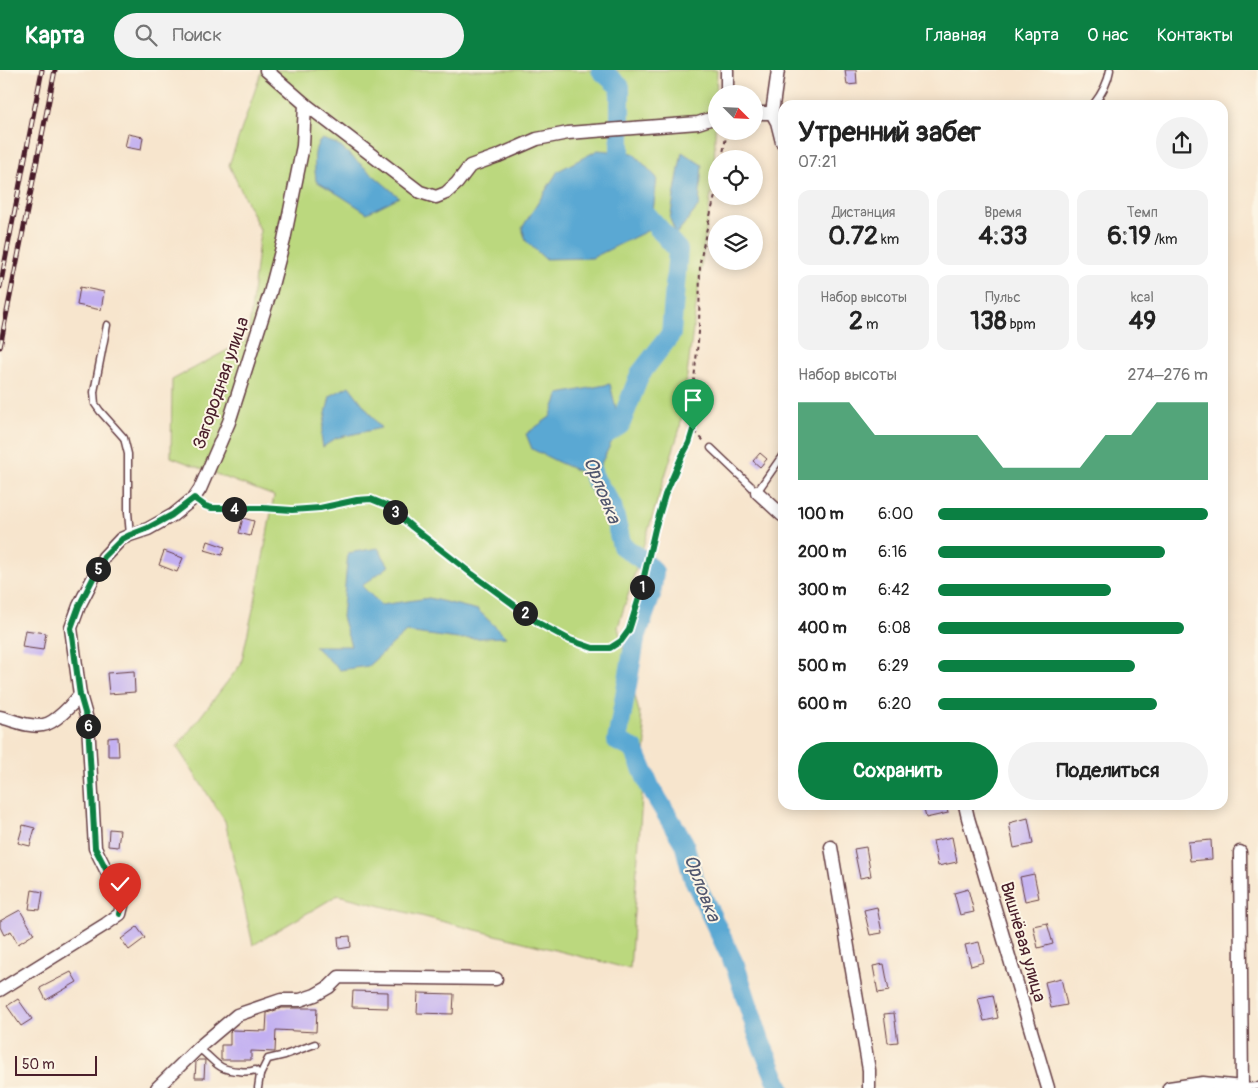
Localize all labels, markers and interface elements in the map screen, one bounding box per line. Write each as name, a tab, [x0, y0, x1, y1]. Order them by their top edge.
search box	[114, 13, 464, 58]
text: Карта	[25, 21, 84, 50]
icon: search	[132, 21, 160, 49]
text: Поиск	[172, 23, 222, 47]
text: Главная	[925, 24, 986, 47]
text: Карта	[1014, 24, 1059, 47]
text: О нас	[1087, 24, 1129, 47]
text: Контакты	[1157, 24, 1233, 47]
north arrow	[708, 85, 762, 140]
map controls	[708, 85, 763, 270]
text: Утренний забег	[798, 115, 981, 150]
button: share	[1156, 117, 1208, 169]
button: locate	[708, 150, 763, 205]
text: 07:21	[798, 152, 837, 172]
text: Дистанция	[832, 204, 895, 221]
text: Время	[984, 204, 1022, 221]
text: Темп	[1127, 204, 1158, 221]
button: layers	[708, 215, 763, 270]
text: 0.72	[828, 221, 878, 252]
text: 4:33	[978, 221, 1028, 252]
text: 6:19	[1107, 221, 1151, 252]
text: km	[878, 231, 899, 248]
text: /km	[1151, 231, 1177, 248]
text: Набор высоты	[820, 289, 907, 306]
text: Пульс	[985, 289, 1021, 306]
text: kcal	[1131, 289, 1154, 306]
text: 2	[849, 306, 863, 337]
text: 138	[970, 306, 1007, 337]
text: 49	[1129, 306, 1156, 337]
street label: Загородная улица	[188, 314, 254, 452]
text: m	[863, 316, 878, 333]
text: bpm	[1007, 316, 1036, 333]
text: Набор высоты	[798, 365, 897, 385]
text: 274–276 m	[1127, 365, 1208, 385]
pin	[672, 379, 714, 430]
icon: arrive	[679, 386, 707, 414]
water label: Орловка	[578, 453, 627, 528]
pin: 4	[222, 496, 246, 522]
pin: 3	[382, 500, 408, 524]
text: 4	[230, 501, 239, 518]
text: 3	[392, 504, 399, 521]
text: 100 m	[798, 504, 844, 524]
text: 6:00	[878, 504, 913, 524]
text: 200 m	[798, 542, 846, 562]
text: 6:16	[878, 542, 907, 562]
pin: 5	[86, 556, 110, 582]
text: 5	[95, 561, 102, 578]
pin: 1	[630, 574, 654, 600]
text: 1	[640, 579, 645, 596]
text: 300 m	[798, 580, 846, 600]
text: 6:42	[878, 580, 910, 600]
pin: 2	[512, 600, 538, 626]
text: 2	[522, 605, 529, 622]
text: 400 m	[798, 618, 847, 638]
text: 6:08	[878, 618, 911, 638]
text: 500 m	[798, 656, 846, 676]
text: 6:29	[878, 656, 909, 676]
text: 600 m	[798, 694, 847, 714]
text: 6:20	[878, 694, 911, 714]
pin: 6	[76, 714, 100, 738]
text: 6	[84, 718, 93, 735]
button: Сохранить	[798, 742, 998, 800]
button: Поделиться	[1008, 742, 1208, 800]
water label: Орловка	[678, 851, 726, 926]
pin	[99, 863, 141, 914]
icon: check	[106, 870, 134, 898]
street label: Вишнёвая улица	[995, 879, 1051, 1005]
scale bar	[15, 1053, 98, 1076]
text: 50 m	[22, 1056, 55, 1073]

